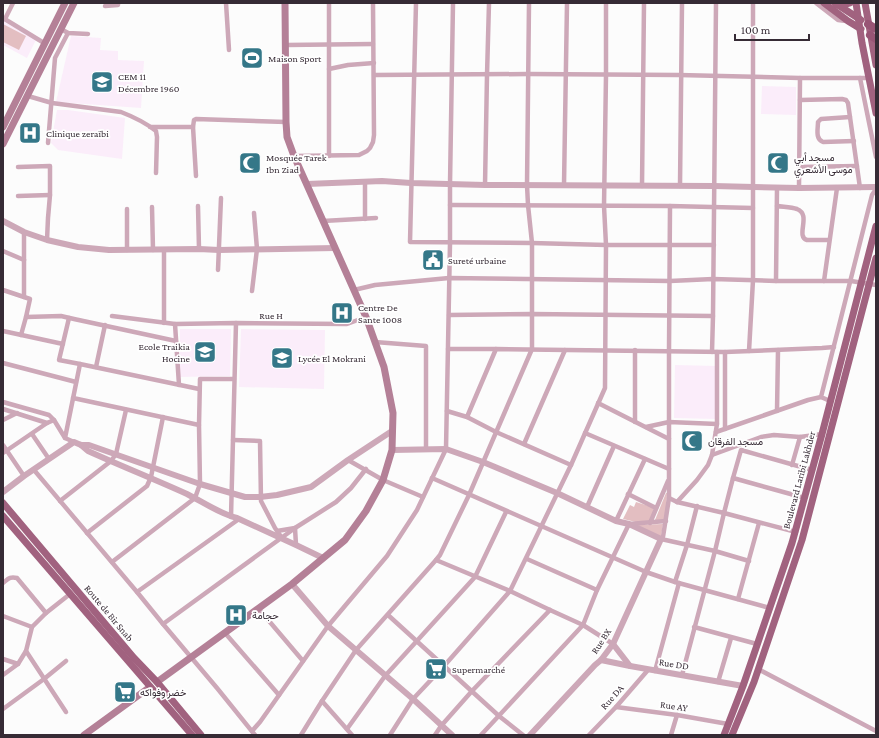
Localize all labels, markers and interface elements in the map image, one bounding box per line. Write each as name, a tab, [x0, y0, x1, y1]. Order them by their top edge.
scale bar	[735, 16, 809, 42]
text: 100 m	[741, 23, 771, 37]
sports icon: Maison Sport	[239, 45, 265, 71]
place label: Maison Sport	[268, 53, 322, 64]
school or university icon: CEM 11 Décembre 1960	[89, 69, 115, 95]
place label: CEM 11 Décembre 1960	[118, 71, 180, 94]
hospital icon: Clinique zeraïbi	[17, 120, 43, 146]
place label: Clinique zeraïbi	[46, 128, 109, 139]
mosque icon: Mosquée Tarek Ibn Ziad	[237, 150, 263, 176]
mosque icon: مسجد أبي موسى الأشعري	[765, 150, 791, 176]
place label: Mosquée Tarek Ibn Ziad	[266, 152, 327, 175]
place label: مسجد أبي موسى الأشعري	[794, 152, 853, 178]
public building icon: Sureté urbaine	[420, 247, 446, 273]
place label: Sureté urbaine	[448, 255, 507, 266]
hospital icon: Centre De Sante 1008	[329, 300, 355, 326]
place label: Centre De Sante 1008	[358, 302, 402, 325]
street label: Rue H	[259, 310, 283, 321]
school or university icon: Ecole Traikia Hocine	[192, 339, 218, 365]
place label: Ecole Traikia Hocine	[139, 341, 191, 364]
school or university icon: Lycée El Mokrani	[269, 345, 295, 371]
place label: Lycée El Mokrani	[298, 353, 366, 364]
mosque icon: مسجد الفرقان	[679, 428, 705, 454]
street label: Boulevard Laribi Lakhder	[781, 429, 817, 530]
place label: مسجد الفرقان	[708, 436, 763, 448]
street label: Route de Bir Snab	[82, 583, 136, 643]
hospital icon: حجامة	[223, 602, 249, 628]
place label: حجامة	[252, 610, 279, 622]
street label: Rue BX	[589, 626, 613, 656]
supermarket icon: Supermarché	[423, 656, 449, 682]
street label: Rue DD	[658, 656, 690, 672]
place label: Supermarché	[452, 664, 506, 675]
supermarket icon: خضر وفواكه	[112, 679, 138, 705]
street label: Rue DA	[598, 682, 626, 712]
place label: خضر وفواكه	[140, 687, 187, 699]
street label: Rue AY	[660, 699, 689, 713]

